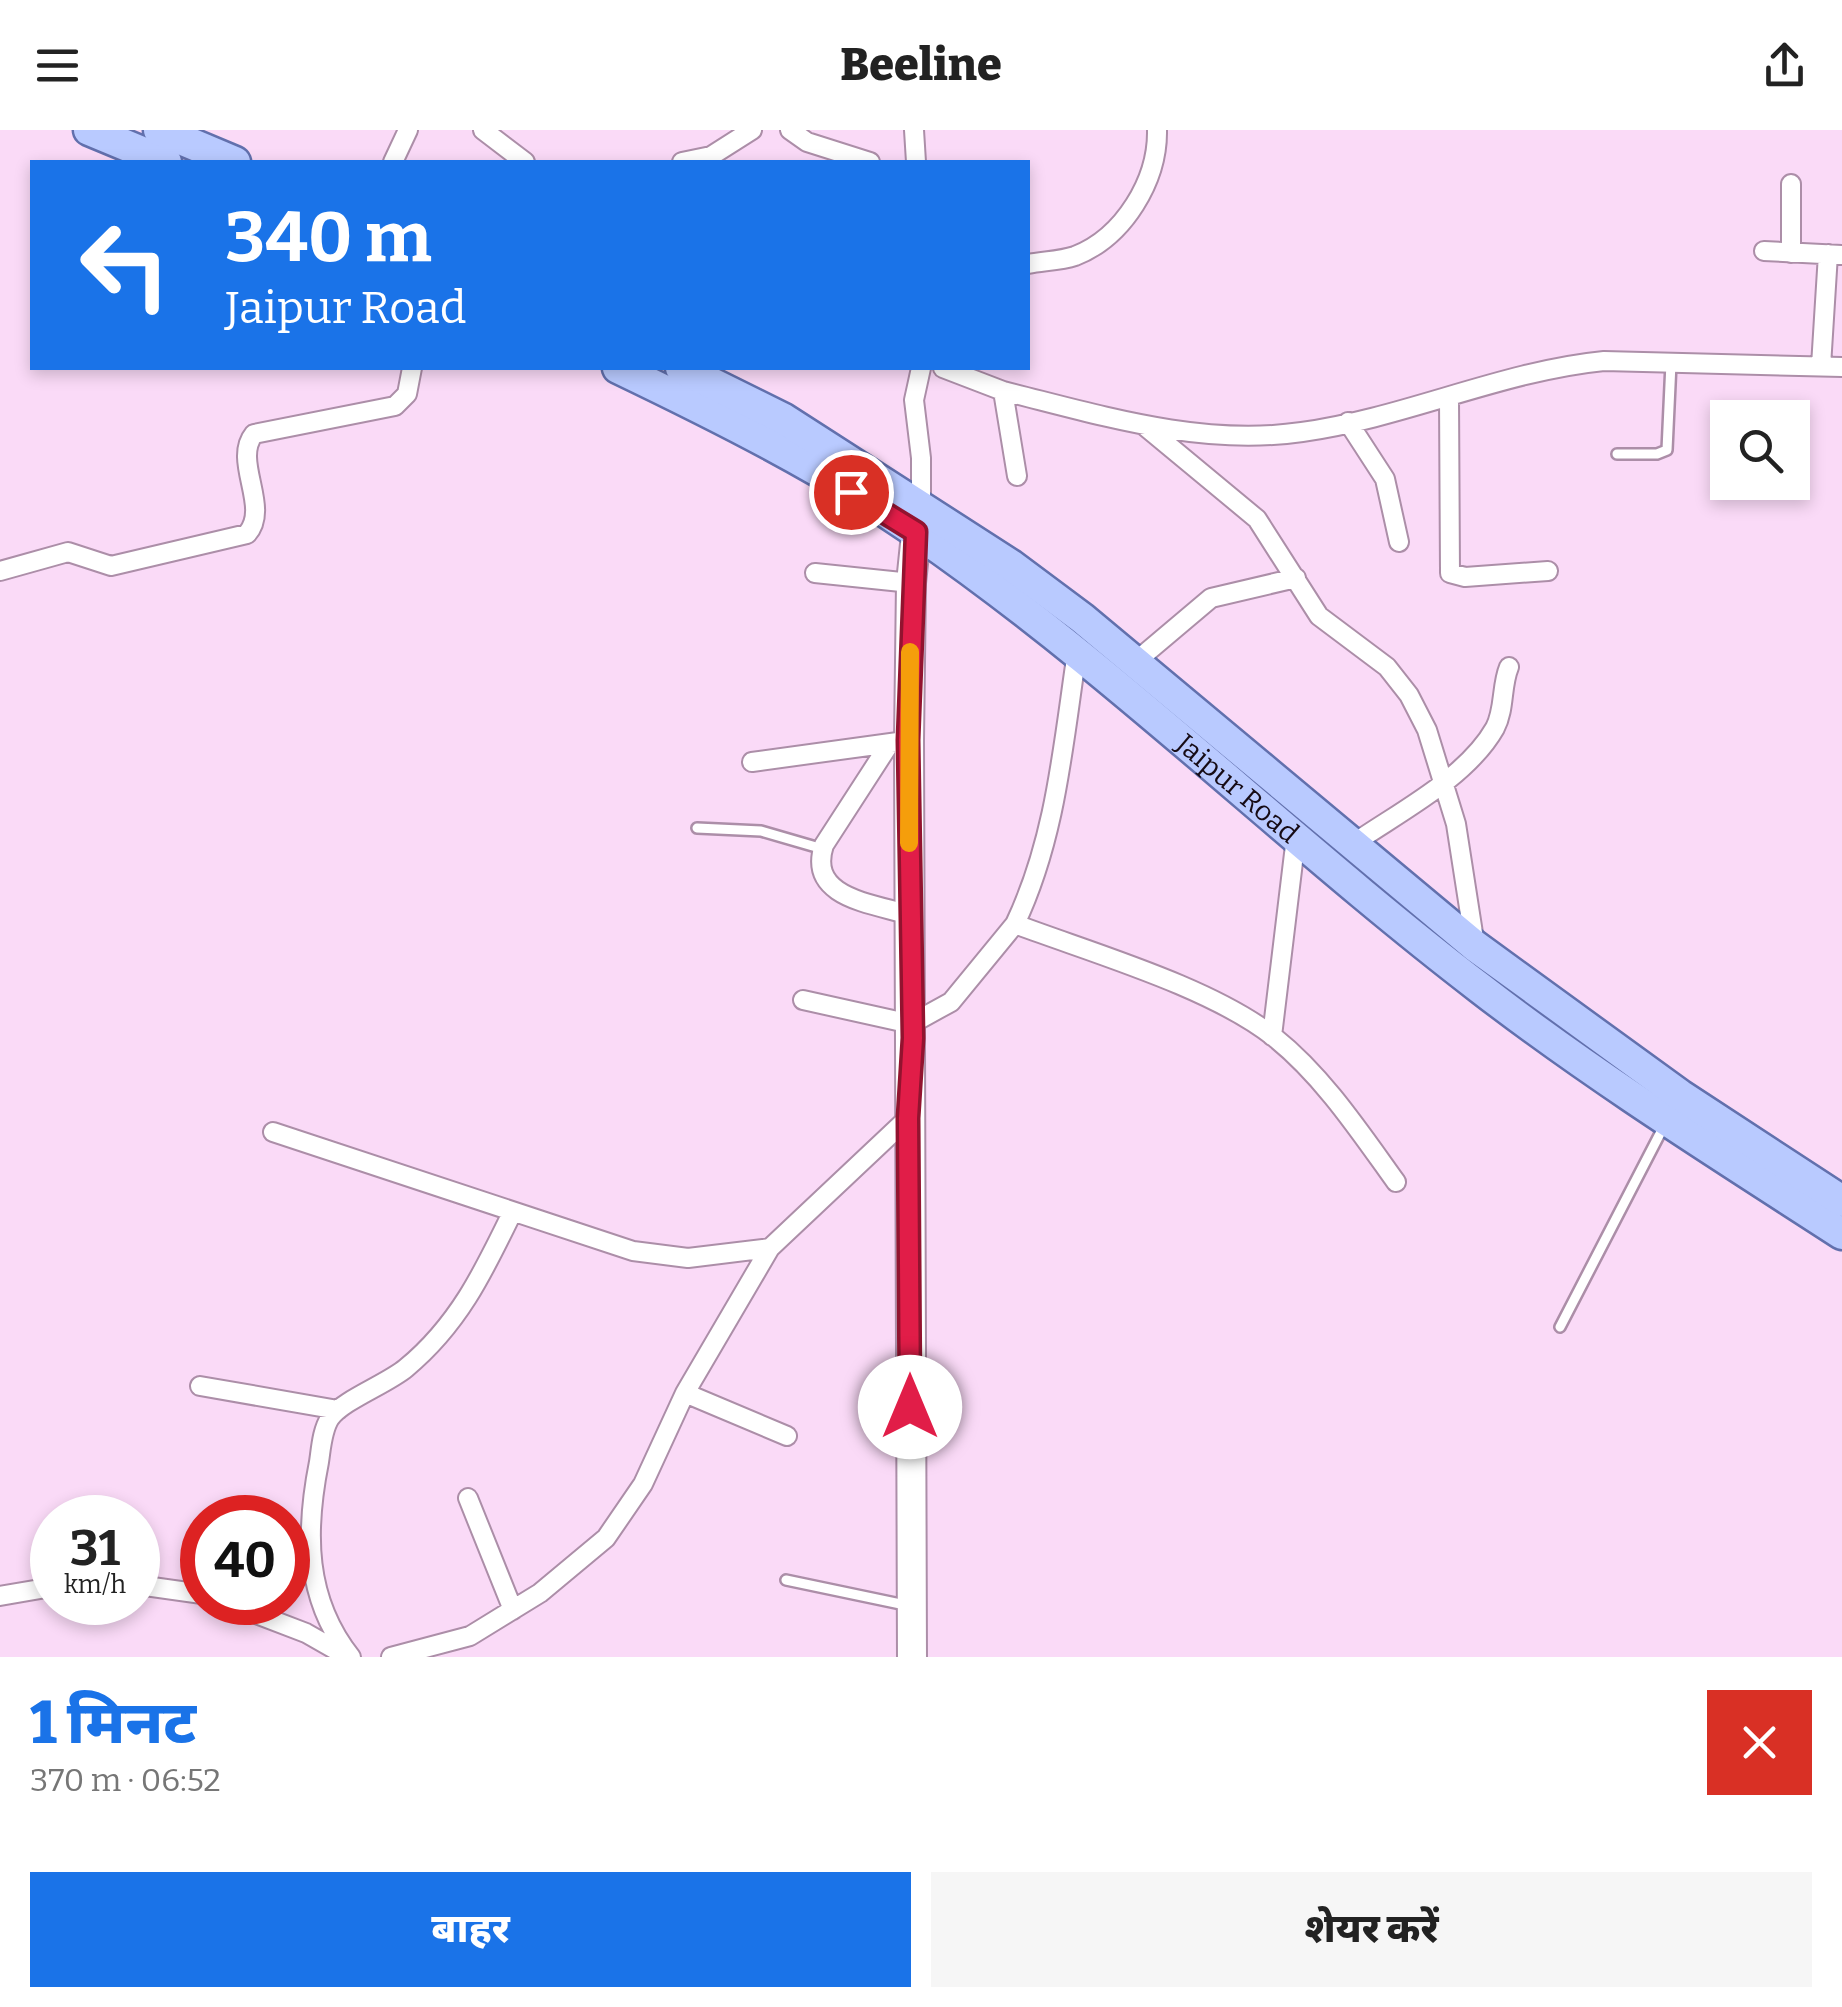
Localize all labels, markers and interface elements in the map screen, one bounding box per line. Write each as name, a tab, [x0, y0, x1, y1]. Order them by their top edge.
icon: menu	[30, 38, 85, 93]
text: Beeline	[840, 38, 1002, 92]
icon: share	[1757, 38, 1812, 93]
text: 340 m	[225, 196, 432, 280]
icon: left	[60, 200, 190, 330]
text: Jaipur Road	[225, 281, 466, 335]
map controls	[1710, 400, 1810, 500]
button: search	[1710, 400, 1810, 500]
pin	[809, 450, 894, 535]
icon: arrive	[824, 465, 879, 520]
street label: Jaipur Road	[1169, 726, 1306, 849]
position arrow	[858, 1355, 962, 1459]
speed limit sign: 40	[180, 1495, 310, 1625]
text: 31	[70, 1518, 120, 1578]
text: km/h	[64, 1570, 126, 1600]
text: 1 मिनट	[30, 1687, 196, 1759]
button: close	[1707, 1690, 1812, 1795]
text: 370 m · 06:52	[30, 1761, 221, 1799]
button: बाहर	[30, 1872, 911, 1987]
button: शेयर करें	[931, 1872, 1812, 1987]

